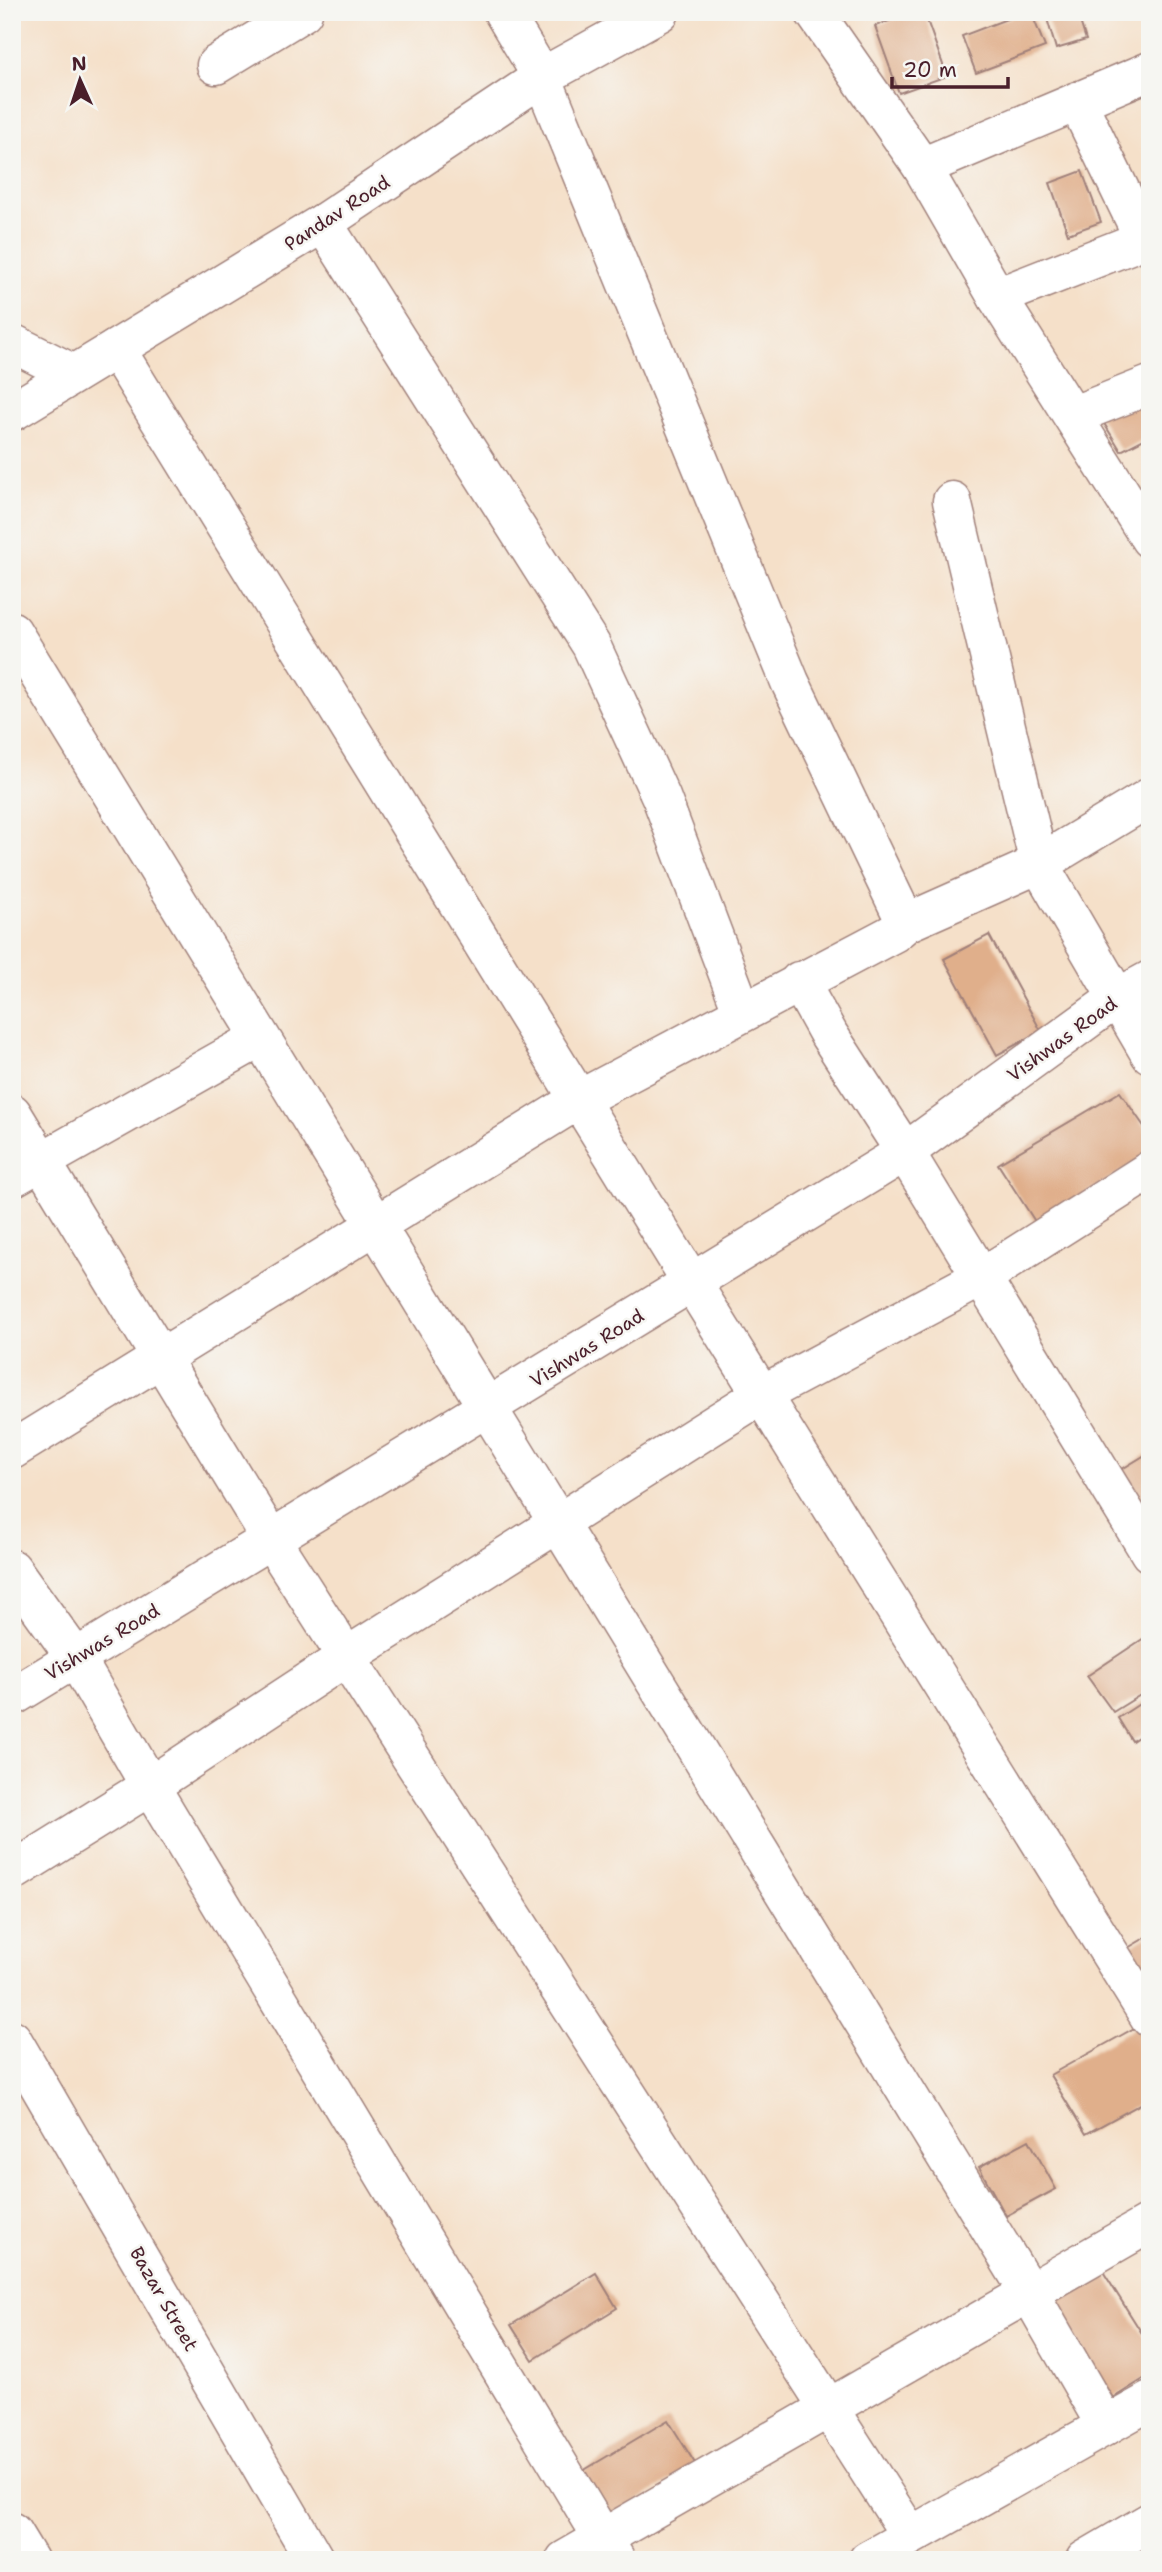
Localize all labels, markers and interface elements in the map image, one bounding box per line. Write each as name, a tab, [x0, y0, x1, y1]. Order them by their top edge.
north arrow	[46, 46, 116, 116]
scale bar	[892, 46, 1008, 90]
text: N	[71, 51, 87, 76]
text: 20 m	[903, 56, 957, 84]
street label: Pandav Road	[279, 169, 395, 257]
street label: Vishwas Road	[1002, 991, 1122, 1087]
street label: Vishwas Road	[525, 1303, 649, 1393]
street label: Vishwas Road	[40, 1598, 164, 1686]
street label: Bazar Street	[124, 2242, 204, 2356]

